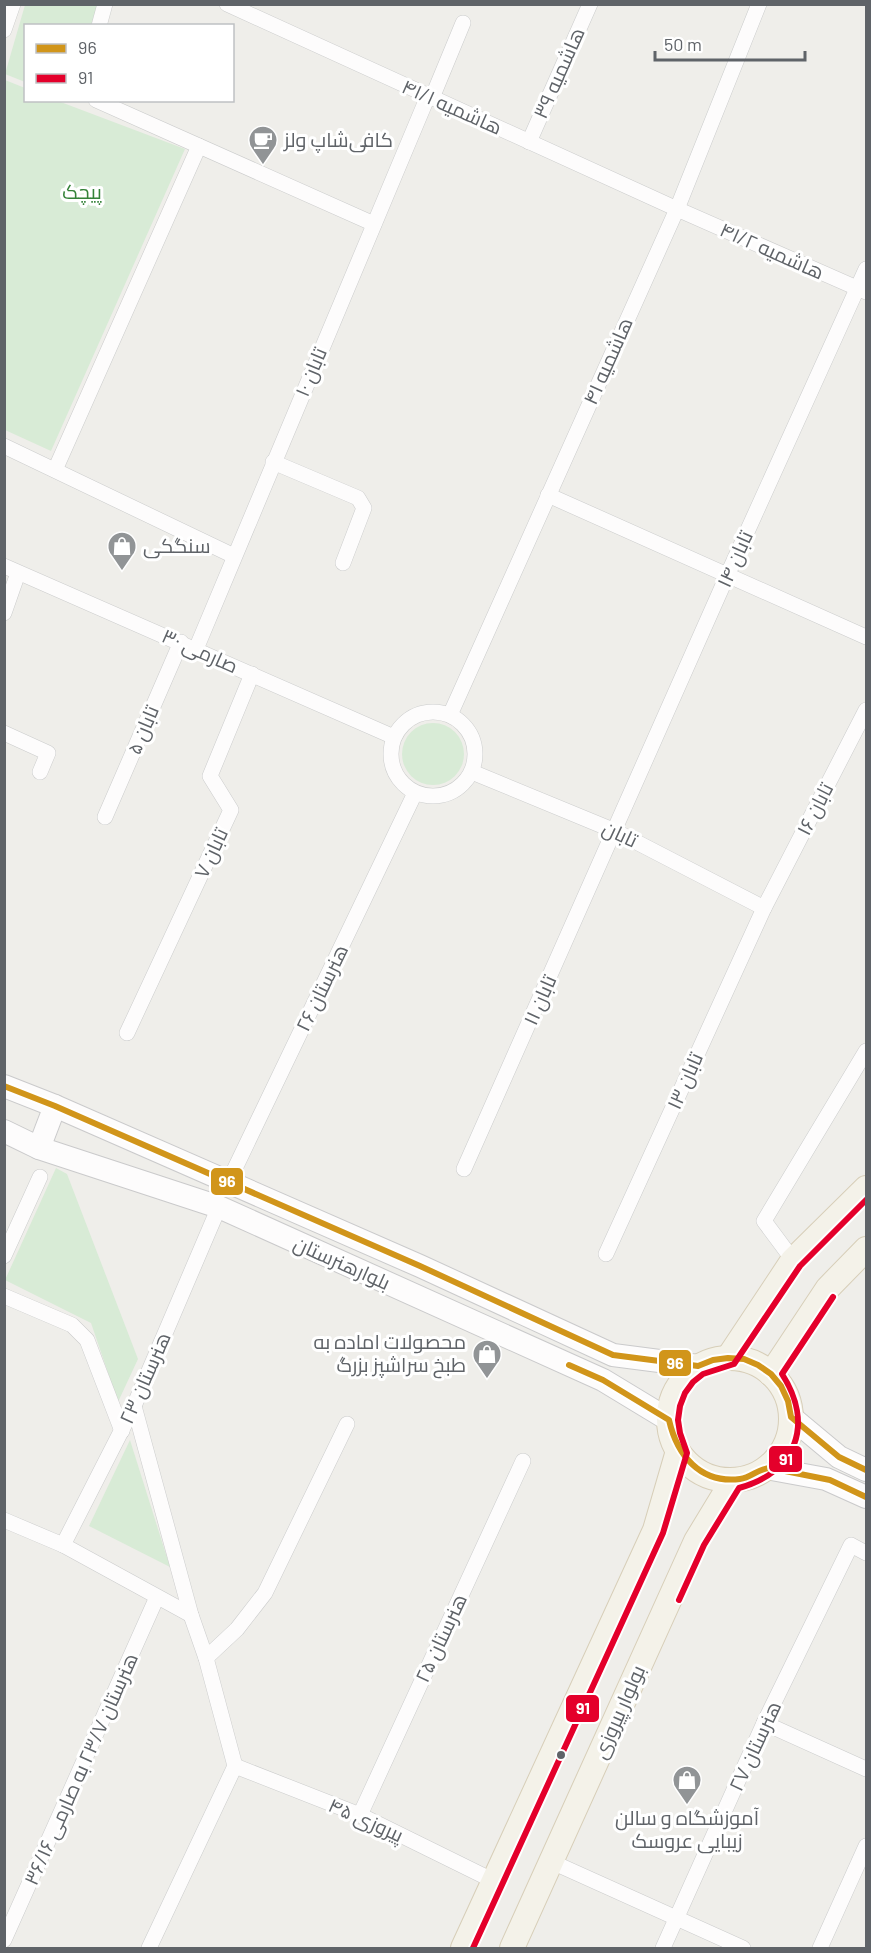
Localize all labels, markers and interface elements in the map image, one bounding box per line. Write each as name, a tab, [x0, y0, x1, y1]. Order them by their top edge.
street label: هاشمیه ۳۹	[527, 23, 589, 122]
legend	[24, 24, 234, 102]
scale bar	[655, 24, 805, 62]
text: 50 m	[664, 33, 702, 55]
text: 96	[78, 36, 97, 58]
text: 91	[78, 66, 93, 88]
street label: هاشمیه ۴۱/۱	[399, 73, 506, 139]
cafe icon: کافی‌شاپ ولز	[247, 124, 279, 166]
place label: کافی‌شاپ ولز	[283, 127, 393, 153]
park label: پیچک	[62, 179, 102, 205]
street label: هاشمیه ۴۱/۲	[717, 216, 828, 284]
street label: هاشمیه ۴۱	[577, 313, 637, 408]
street label: تابان ۱۰	[289, 343, 333, 401]
street label: تابان ۱۴	[711, 526, 759, 591]
shop icon: سنگکی	[106, 530, 138, 572]
place label: سنگکی	[143, 533, 210, 559]
street label: صارمی ۳۰	[158, 623, 242, 679]
street label: تابان ۵	[121, 701, 165, 758]
street label: تابان ۱۶	[791, 778, 839, 840]
street label: تابان	[598, 815, 642, 854]
street label: تابان ۷	[188, 823, 234, 882]
street label: هنرستان ۲۶	[290, 940, 354, 1036]
street label: تابان ۱۱	[518, 970, 563, 1029]
street label: تابان ۱۳	[661, 1048, 709, 1113]
line badge: 96	[210, 1167, 244, 1196]
text: 96	[218, 1171, 236, 1190]
street label: بلوارهنرستان	[290, 1230, 394, 1296]
street label: هنرستان ۲۳	[113, 1328, 177, 1428]
place label: محصولات اماده به طبخ سراشپز بزرگ	[313, 1329, 466, 1379]
shop icon: محصولات اماده به طبخ سراشپز بزرگ	[471, 1338, 503, 1380]
line badge: 96	[658, 1349, 692, 1377]
text: 96	[666, 1353, 684, 1372]
line badge: 91	[768, 1445, 803, 1473]
text: 91	[779, 1449, 793, 1468]
street label: هنرستان ۲۵	[409, 1589, 473, 1687]
street label: هنرستان ۲۳/۷ به صارمی ۳۶/۱۶	[18, 1649, 144, 1889]
street label: بولوار پیروزی	[587, 1661, 651, 1763]
line badge: 91	[565, 1694, 600, 1723]
street label: هنرستان ۲۷	[723, 1697, 787, 1795]
text: 91	[576, 1698, 590, 1717]
unlabelled marker	[555, 1749, 567, 1761]
shop icon: آموزشگاه و سالن زیبایی عروسک	[671, 1764, 703, 1806]
street label: پیروزی ۴۵	[324, 1792, 408, 1848]
place label: آموزشگاه و سالن زیبایی عروسک	[615, 1805, 760, 1854]

